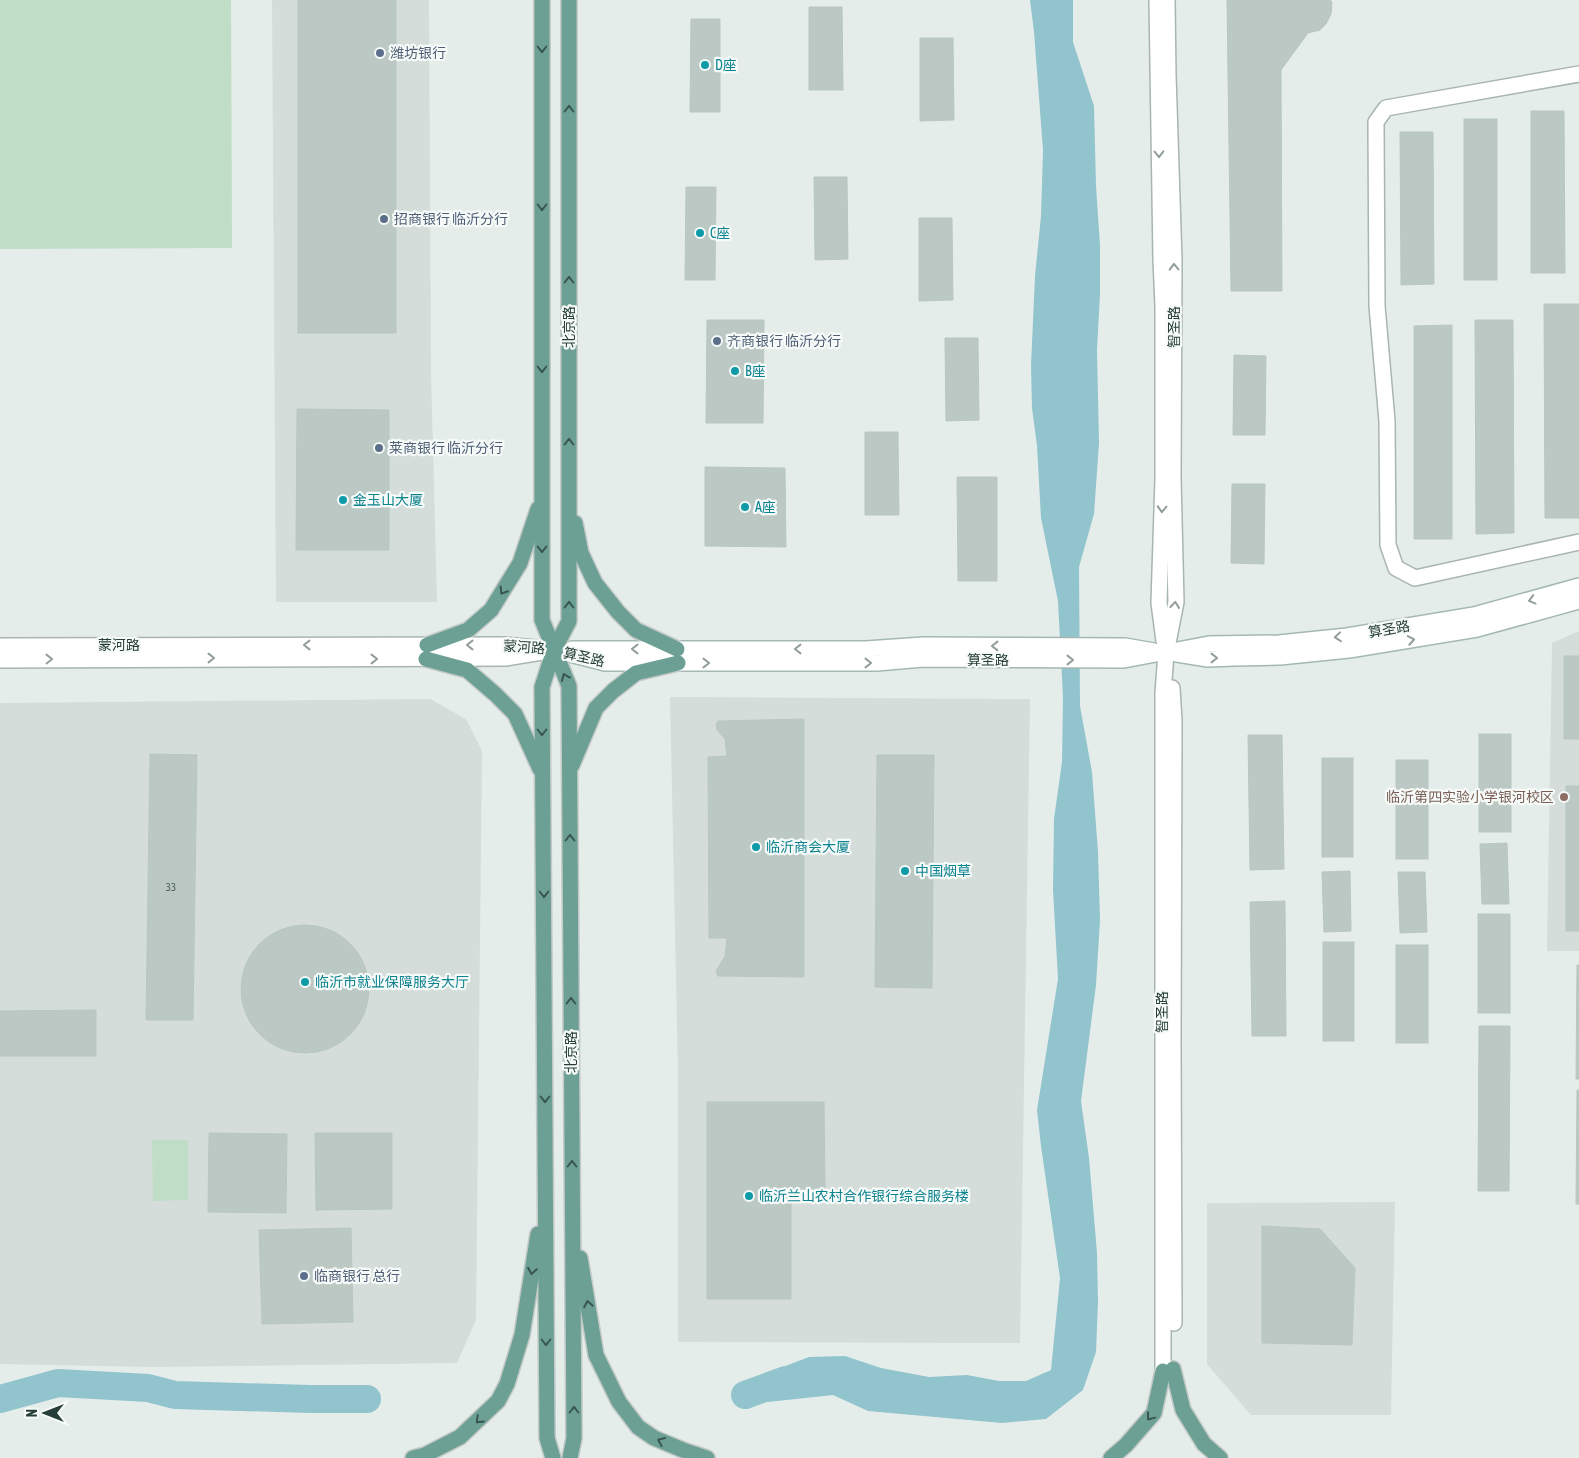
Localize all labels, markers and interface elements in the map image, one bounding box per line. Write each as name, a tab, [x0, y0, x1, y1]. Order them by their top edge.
place label: 潍坊银行	[390, 45, 446, 61]
one-way arrow	[537, 46, 547, 53]
marker: 潍坊银行	[374, 47, 386, 59]
place label: D座	[715, 57, 737, 73]
marker: D座	[699, 59, 711, 71]
one-way arrow	[564, 105, 574, 112]
one-way arrow	[1154, 150, 1164, 158]
one-way arrow	[537, 203, 547, 211]
place label: 招商银行 临沂分行	[394, 211, 508, 227]
marker: 招商银行 临沂分行	[378, 213, 390, 225]
place label: C座	[710, 225, 730, 241]
marker: C座	[694, 227, 706, 239]
one-way arrow	[1169, 263, 1179, 271]
one-way arrow	[564, 276, 574, 284]
street label: 北京路	[561, 306, 577, 348]
street label: 智圣路	[1166, 306, 1182, 348]
place label: 齐商银行 临沂分行	[727, 333, 841, 349]
marker: 齐商银行 临沂分行	[711, 335, 723, 347]
place label: B座	[745, 363, 766, 379]
marker: B座	[729, 365, 741, 377]
one-way arrow	[537, 366, 547, 373]
one-way arrow	[564, 438, 574, 446]
place label: 莱商银行 临沂分行	[389, 440, 503, 456]
marker: 莱商银行 临沂分行	[373, 442, 385, 454]
place label: 金玉山大厦	[353, 492, 423, 508]
marker: 金玉山大厦	[337, 494, 349, 506]
place label: A座	[755, 499, 776, 515]
marker: A座	[739, 501, 751, 513]
one-way arrow	[1157, 505, 1167, 513]
one-way arrow	[537, 546, 547, 553]
one-way arrow	[499, 585, 509, 594]
one-way arrow	[1529, 594, 1537, 604]
one-way arrow	[1169, 600, 1180, 608]
one-way arrow	[564, 601, 574, 608]
street label: 算圣路	[1367, 617, 1411, 641]
one-way arrow	[1334, 631, 1342, 642]
one-way arrow	[1406, 635, 1415, 645]
street label: 蒙河路	[98, 637, 140, 653]
street label: 蒙河路	[502, 638, 546, 656]
one-way arrow	[303, 640, 311, 650]
one-way arrow	[466, 640, 474, 650]
one-way arrow	[991, 641, 998, 651]
street label: 算圣路	[562, 644, 606, 670]
one-way arrow	[631, 644, 639, 654]
one-way arrow	[794, 644, 802, 654]
street label: 算圣路	[967, 652, 1009, 668]
one-way arrow	[208, 653, 215, 663]
one-way arrow	[1211, 653, 1219, 663]
one-way arrow	[45, 654, 53, 664]
one-way arrow	[370, 654, 378, 664]
one-way arrow	[1066, 655, 1074, 665]
one-way arrow	[702, 658, 710, 668]
one-way arrow	[864, 658, 872, 668]
one-way arrow	[561, 673, 572, 682]
one-way arrow	[537, 728, 548, 736]
place label: 临沂第四实验小学银河校区	[1386, 789, 1554, 805]
marker: 临沂第四实验小学银河校区	[1558, 791, 1570, 803]
one-way arrow	[565, 834, 575, 842]
place label: 临沂商会大厦	[766, 839, 850, 855]
marker: 临沂商会大厦	[750, 841, 762, 853]
place label: 中国烟草	[915, 863, 971, 879]
marker: 中国烟草	[899, 865, 911, 877]
house number: 33	[166, 881, 176, 893]
one-way arrow	[538, 891, 549, 899]
place label: 临沂市就业保障服务大厅	[315, 974, 469, 990]
marker: 临沂市就业保障服务大厅	[299, 976, 311, 988]
street label: 智圣路	[1154, 991, 1170, 1033]
one-way arrow	[566, 997, 576, 1004]
street label: 北京路	[563, 1031, 579, 1073]
one-way arrow	[540, 1096, 550, 1103]
one-way arrow	[567, 1160, 577, 1168]
place label: 临沂兰山农村合作银行综合服务楼	[759, 1188, 969, 1204]
marker: 临沂兰山农村合作银行综合服务楼	[743, 1190, 755, 1202]
one-way arrow	[528, 1266, 538, 1275]
place label: 临商银行 总行	[314, 1268, 400, 1284]
marker: 临商银行 总行	[298, 1270, 310, 1282]
one-way arrow	[583, 1300, 593, 1308]
one-way arrow	[541, 1338, 551, 1346]
north arrow	[20, 1388, 70, 1438]
one-way arrow	[569, 1405, 579, 1413]
text: N	[24, 1409, 40, 1417]
one-way arrow	[1147, 1411, 1156, 1421]
one-way arrow	[475, 1414, 484, 1423]
one-way arrow	[657, 1436, 666, 1447]

